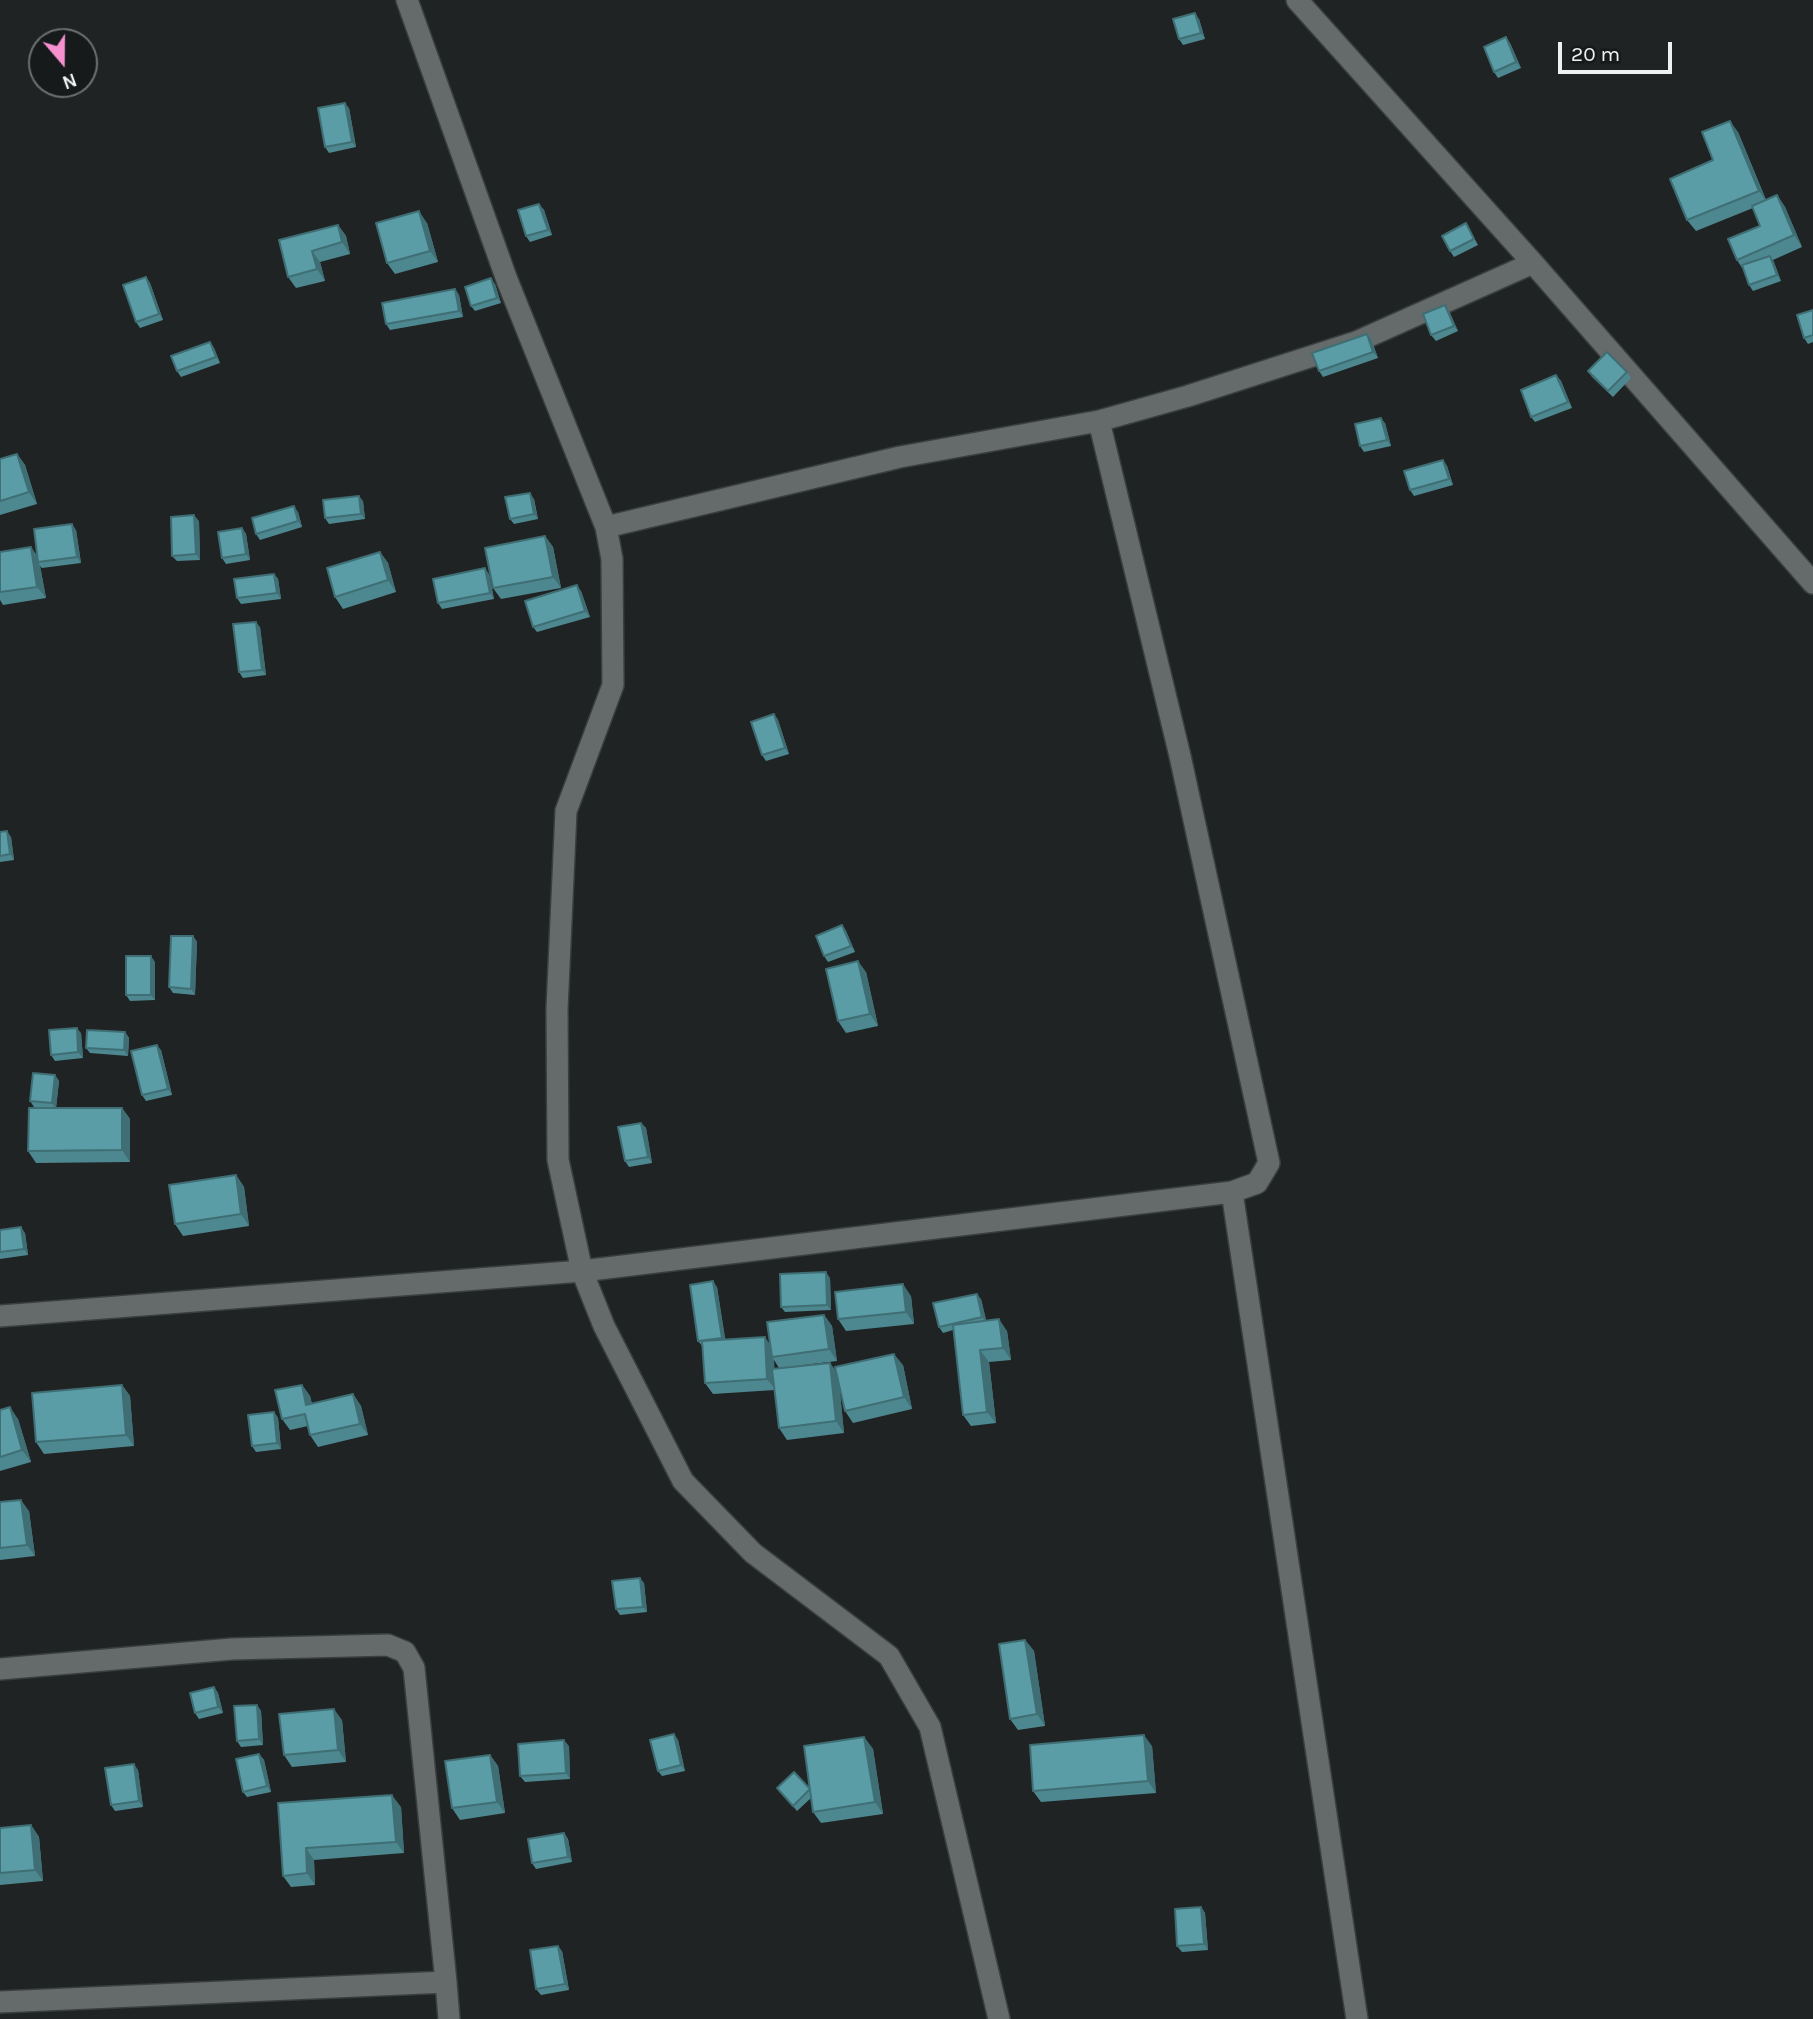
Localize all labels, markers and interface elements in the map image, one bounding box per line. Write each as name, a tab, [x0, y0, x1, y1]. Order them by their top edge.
north arrow	[28, 28, 98, 98]
scale bar	[1561, 28, 1675, 72]
text: 20 m	[1571, 42, 1620, 66]
text: N	[59, 68, 80, 94]

